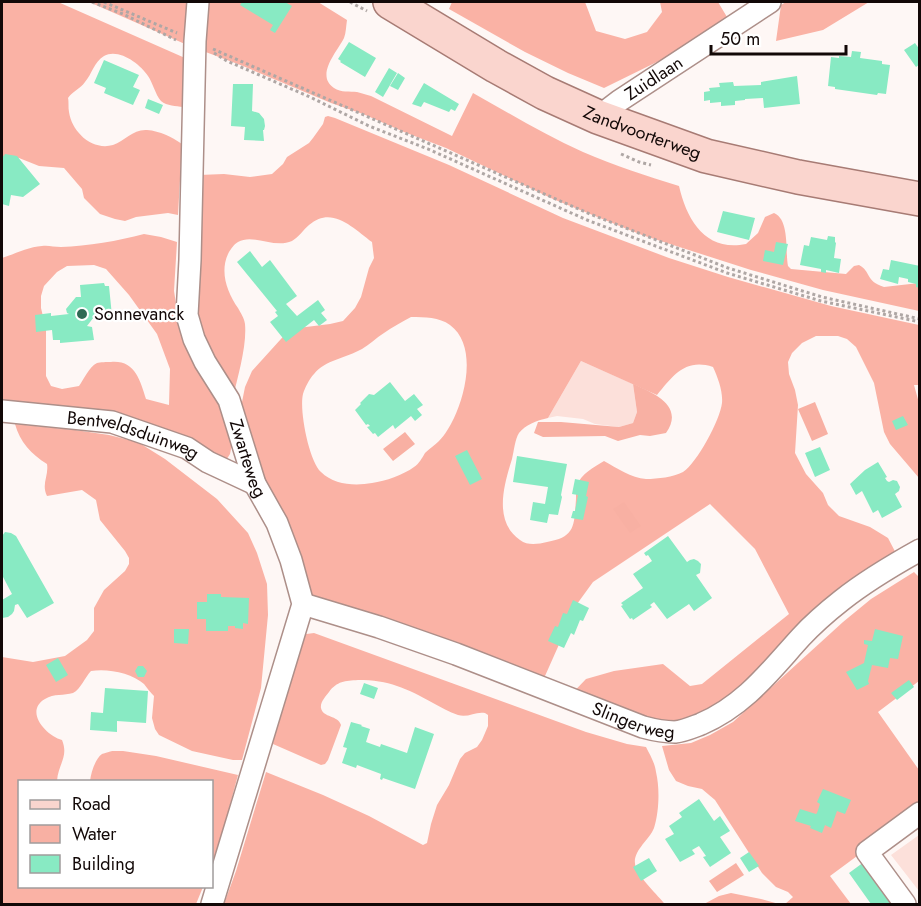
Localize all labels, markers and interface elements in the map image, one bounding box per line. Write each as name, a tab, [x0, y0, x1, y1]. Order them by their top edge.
scale bar	[711, 18, 846, 56]
text: 50 m	[720, 26, 760, 52]
street label: Zuidlaan	[620, 50, 688, 107]
street label: Zandvoorterweg	[579, 99, 705, 166]
place label: Sonnevanck	[94, 301, 184, 327]
marker: Sonnevanck	[75, 307, 89, 321]
street label: Bentveldsduinweg	[66, 405, 205, 466]
street label: Zwarteweg	[223, 416, 273, 502]
street label: Slingerweg	[588, 695, 675, 745]
legend	[18, 780, 213, 888]
text: Road	[72, 791, 111, 817]
text: Water	[72, 821, 117, 847]
text: Building	[72, 851, 135, 877]

